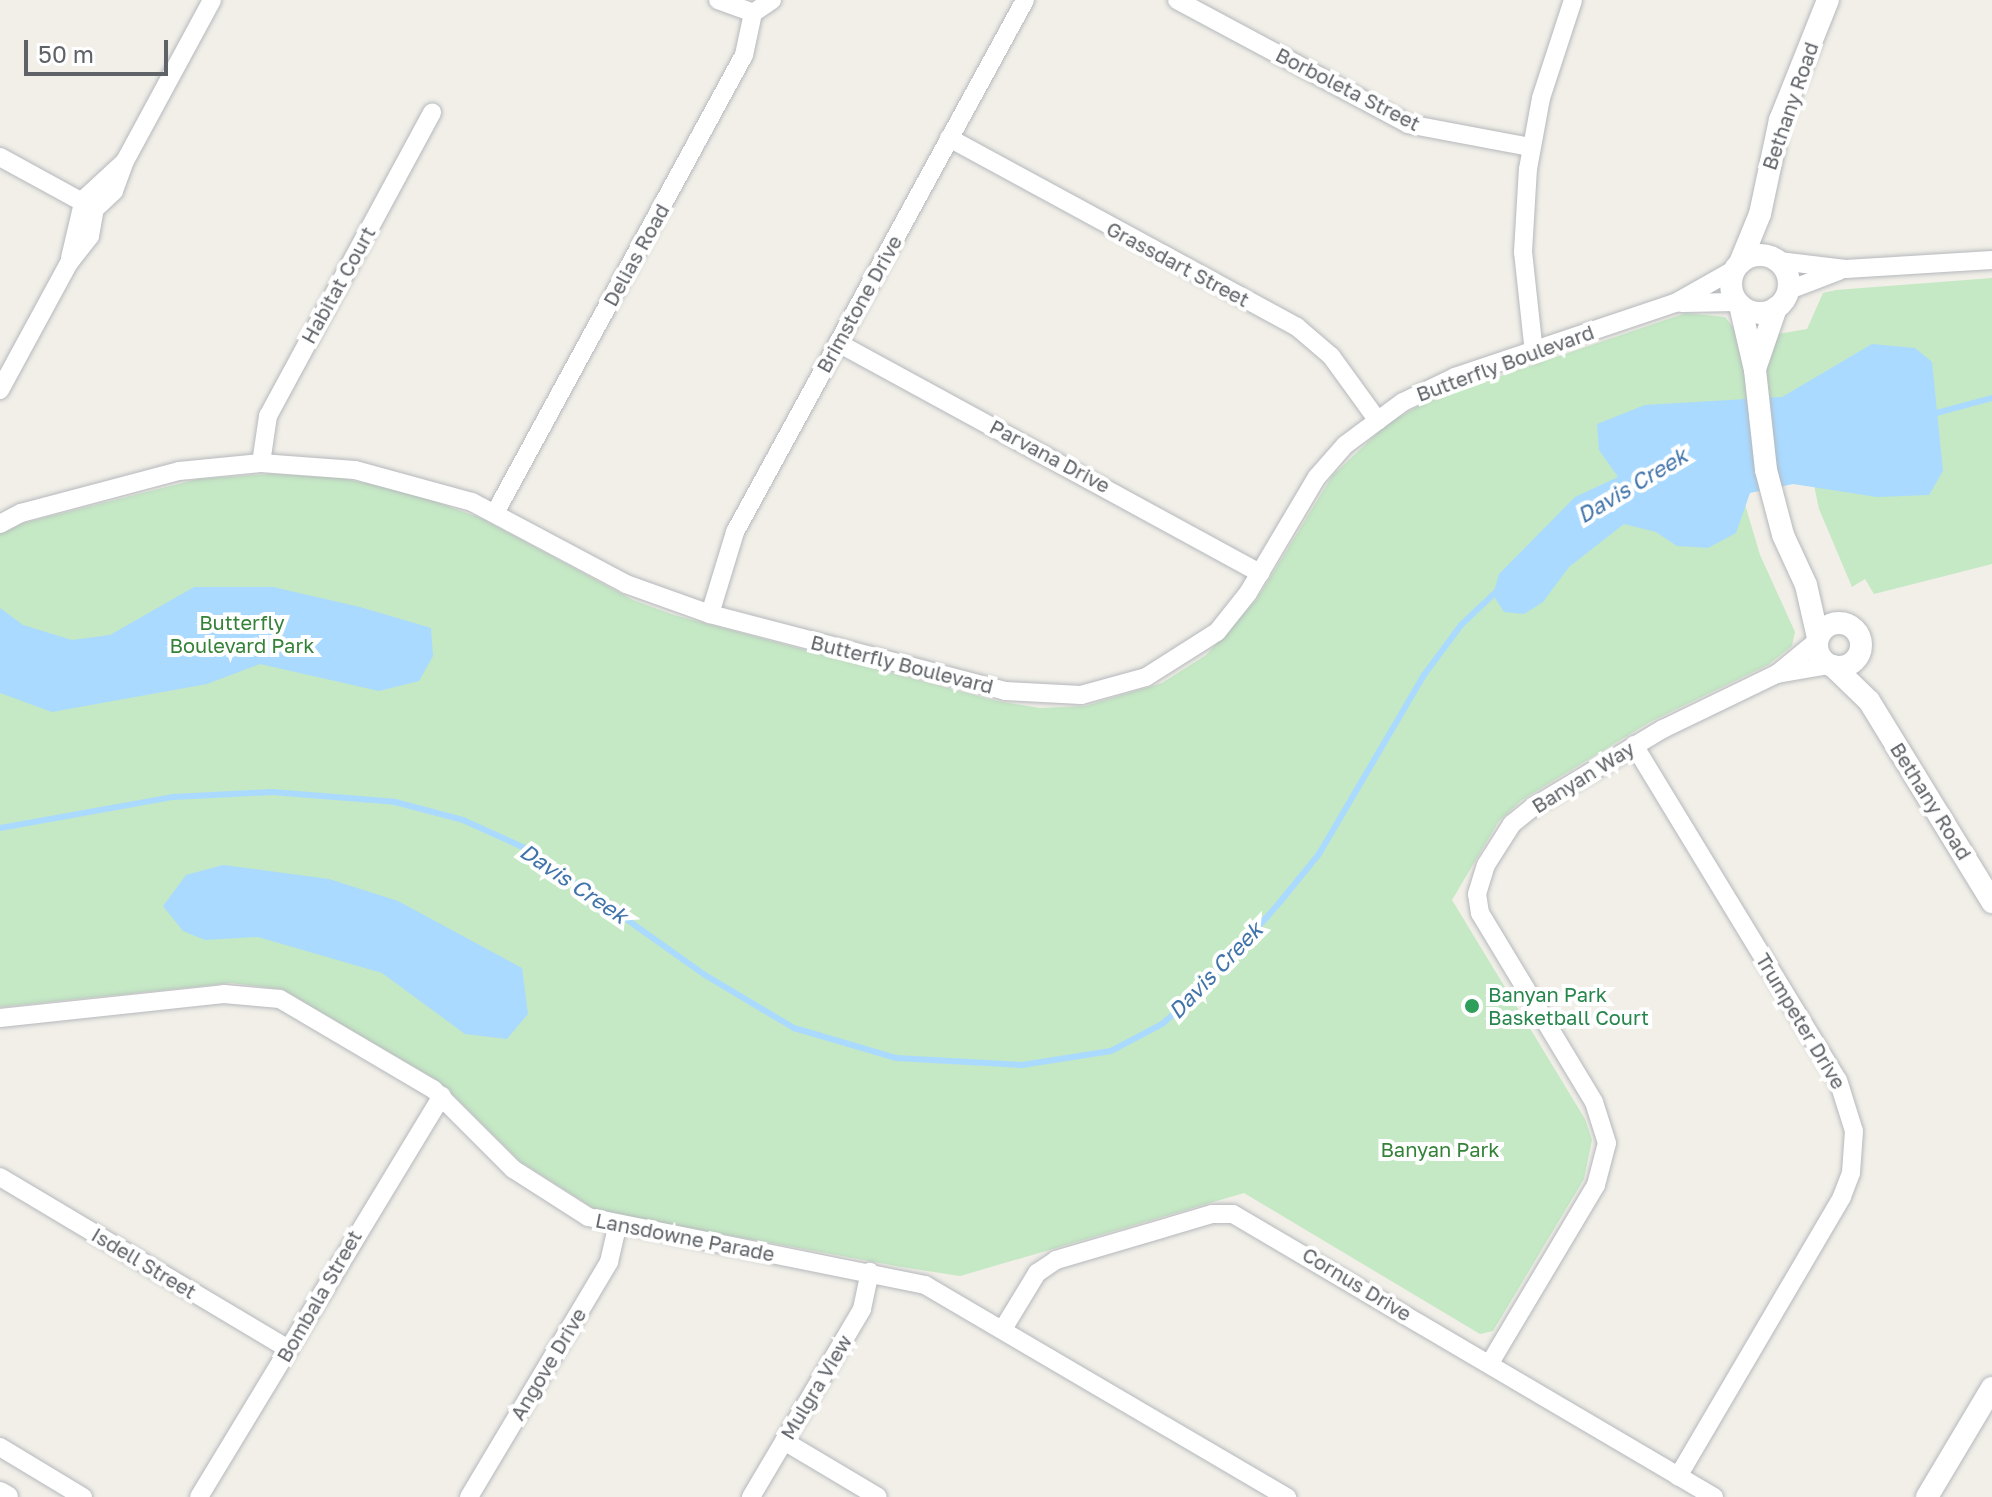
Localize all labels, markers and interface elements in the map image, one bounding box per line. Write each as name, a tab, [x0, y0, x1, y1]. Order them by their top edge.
scale bar	[28, 24, 172, 74]
text: 50 m	[38, 39, 94, 68]
street label: Bethany Road	[1757, 39, 1823, 173]
street label: Borboleta Street	[1272, 42, 1424, 136]
street label: Delias Road	[598, 200, 674, 310]
street label: Grassdart Street	[1103, 216, 1253, 312]
street label: Habitat Court	[296, 222, 380, 348]
street label: Brimstone Drive	[811, 231, 907, 377]
street label: Butterfly Boulevard	[1413, 320, 1597, 406]
street label: Parvana Drive	[986, 414, 1114, 498]
water label: Davis Creek	[1572, 442, 1692, 528]
park label: Butterfly Boulevard Park	[170, 611, 314, 658]
street label: Butterfly Boulevard	[808, 630, 996, 698]
street label: Banyan Way	[1527, 736, 1639, 818]
street label: Bethany Road	[1885, 738, 1977, 864]
water label: Davis Creek	[515, 837, 633, 929]
water label: Davis Creek	[1162, 916, 1268, 1024]
street label: Trumpeter Drive	[1751, 949, 1851, 1093]
place label: Banyan Park Basketball Court	[1488, 982, 1649, 1029]
marker: Banyan Park Basketball Court	[1463, 997, 1481, 1015]
park label: Banyan Park	[1380, 1137, 1500, 1161]
street label: Lansdowne Parade	[593, 1208, 777, 1266]
street label: Isdell Street	[87, 1222, 201, 1304]
street label: Bombala Street	[271, 1226, 367, 1366]
street label: Cornus Drive	[1298, 1242, 1416, 1326]
street label: Angove Drive	[505, 1304, 591, 1424]
street label: Mulgra View	[775, 1330, 857, 1444]

